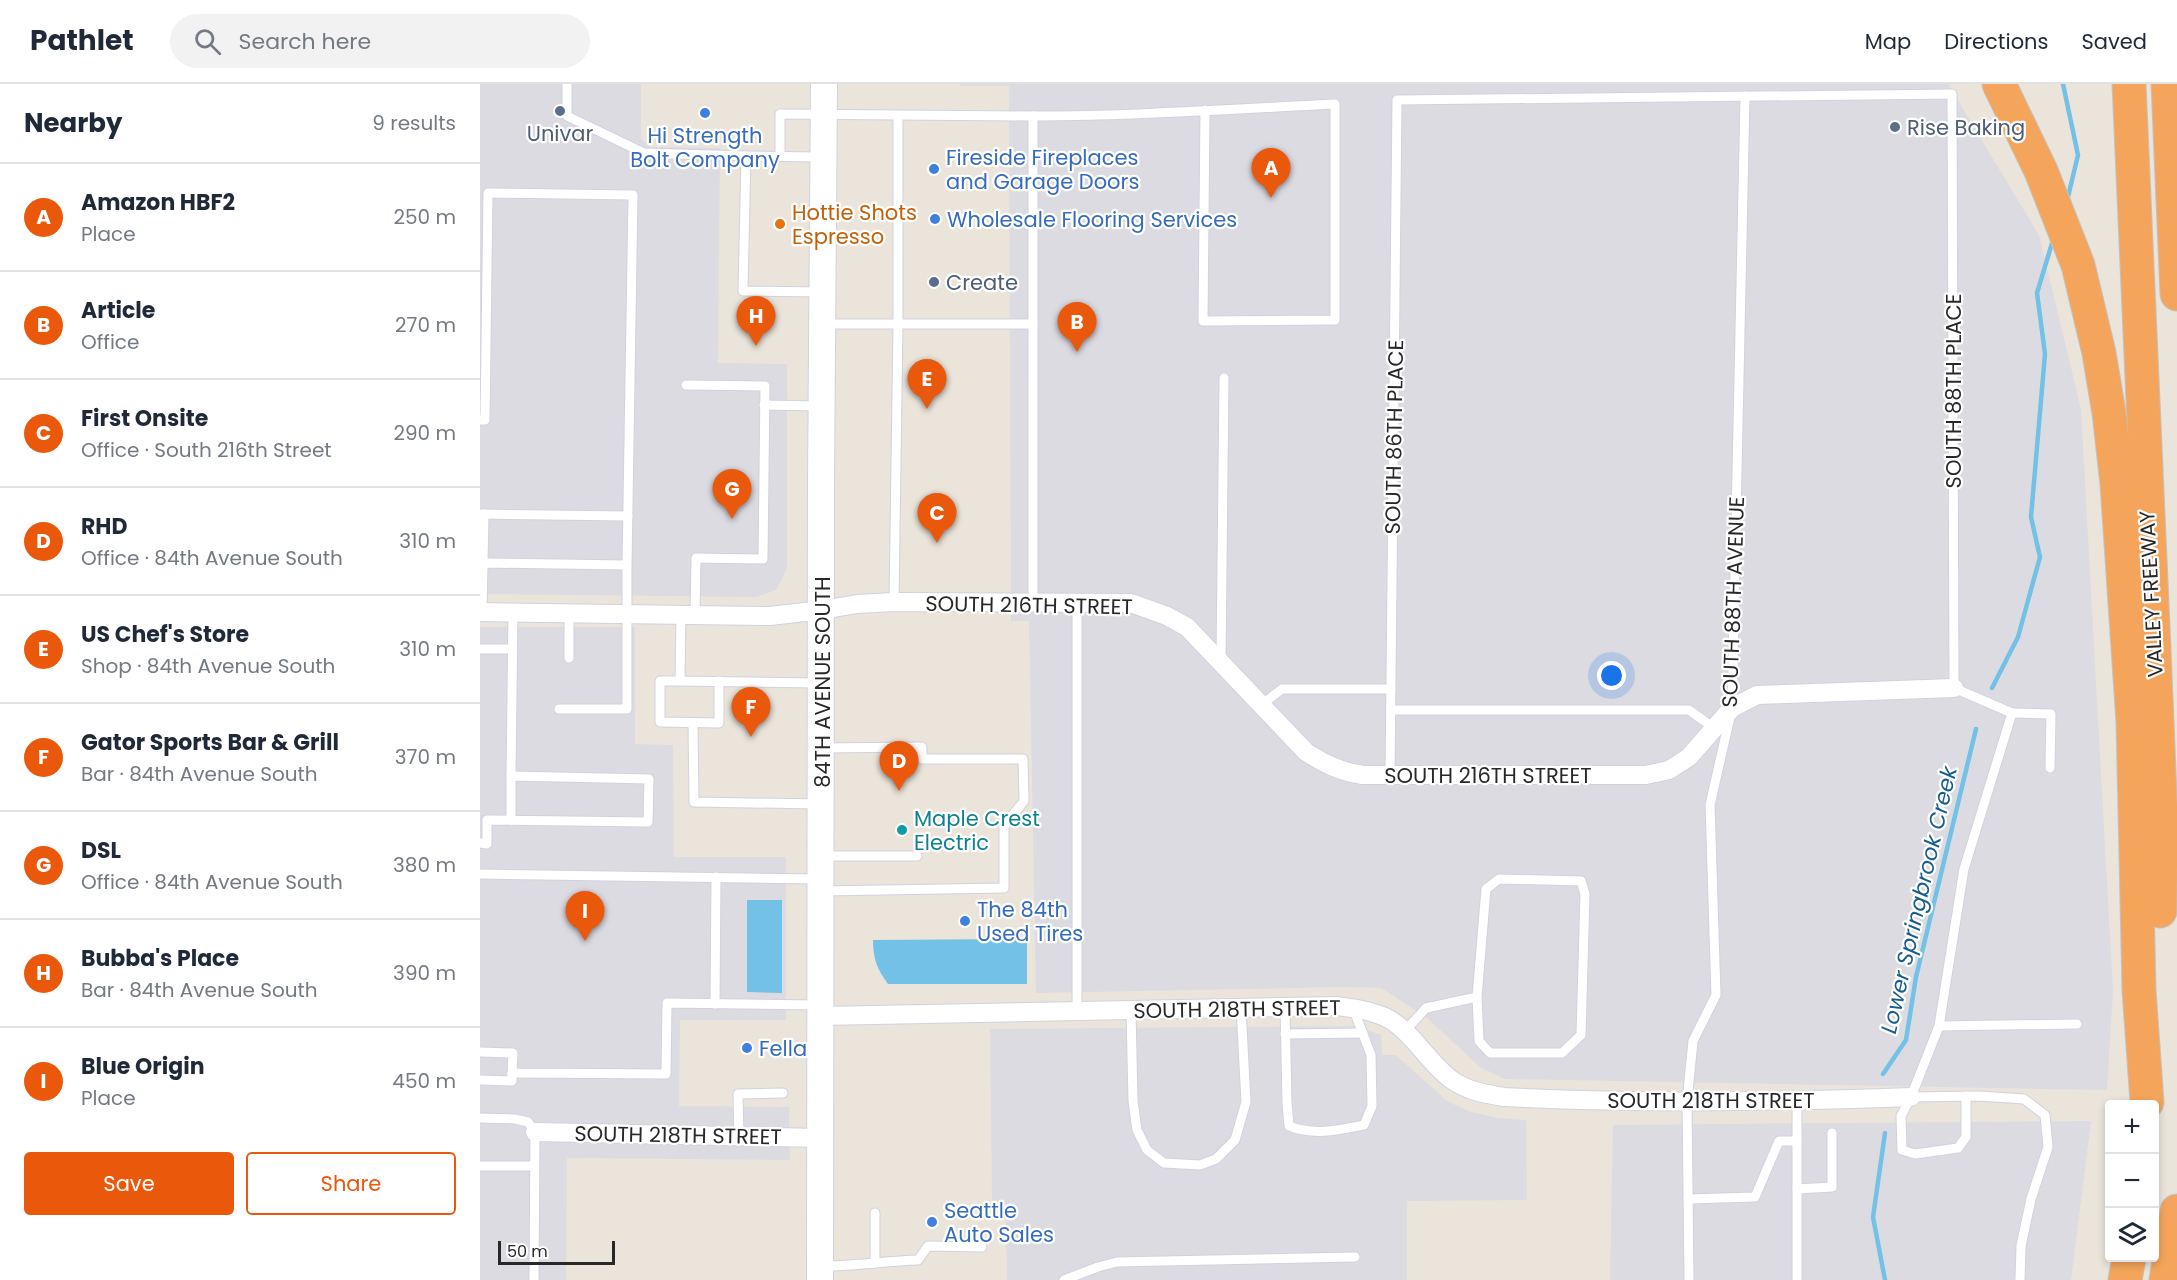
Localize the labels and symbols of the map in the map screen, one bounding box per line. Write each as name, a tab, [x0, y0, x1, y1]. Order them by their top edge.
marker: Univar	[553, 104, 567, 118]
marker: Hi Strength Bolt Company	[698, 106, 712, 120]
place label: Rise Baking	[1907, 113, 2025, 142]
place label: Univar	[527, 119, 593, 148]
marker: Rise Baking	[1888, 120, 1902, 134]
place label: Hi Strength Bolt Company	[630, 121, 780, 174]
place label: Fireside Fireplaces and Garage Doors	[946, 143, 1139, 196]
pin: A	[1252, 148, 1290, 198]
marker: Fireside Fireplaces and Garage Doors	[927, 162, 941, 176]
place label: Hottie Shots Espresso	[792, 198, 917, 251]
place label: Wholesale Flooring Services	[947, 205, 1237, 234]
marker: Wholesale Flooring Services	[928, 212, 942, 226]
marker: Hottie Shots Espresso	[773, 217, 787, 231]
place label: Create	[946, 268, 1018, 297]
marker: Create	[927, 275, 941, 289]
street label: SOUTH 88TH PLACE	[1939, 294, 1968, 488]
pin: H	[736, 296, 776, 346]
pin: B	[1058, 302, 1096, 352]
street label: SOUTH 86TH PLACE	[1378, 339, 1410, 535]
pin: E	[908, 360, 946, 409]
pin: G	[712, 470, 752, 519]
pin: C	[918, 494, 956, 543]
street label: SOUTH 88TH AVENUE	[1715, 496, 1751, 708]
street label: VALLEY FREEWAY	[2132, 510, 2170, 678]
street label: 84TH AVENUE SOUTH	[808, 576, 837, 788]
street label: SOUTH 216TH STREET	[925, 589, 1133, 621]
your location	[1597, 661, 1626, 690]
pin: F	[732, 688, 770, 737]
pin: D	[880, 742, 918, 791]
street label: SOUTH 216TH STREET	[1384, 761, 1592, 790]
water label: Lower Springbrook Creek	[1873, 762, 1965, 1037]
place label: Maple Crest Electric	[914, 804, 1040, 857]
marker: Maple Crest Electric	[895, 823, 909, 837]
pin: I	[566, 892, 604, 941]
place label: The 84th Used Tires	[977, 895, 1083, 948]
marker: The 84th Used Tires	[958, 914, 972, 928]
street label: SOUTH 218TH STREET	[1133, 993, 1341, 1025]
place label: Fella	[759, 1034, 807, 1063]
marker: Fella	[740, 1041, 754, 1055]
street label: SOUTH 218TH STREET	[1607, 1086, 1815, 1115]
street label: SOUTH 218TH STREET	[574, 1119, 782, 1151]
place label: Seattle Auto Sales	[944, 1196, 1054, 1249]
marker: Seattle Auto Sales	[925, 1215, 939, 1229]
scale bar	[498, 1238, 615, 1266]

